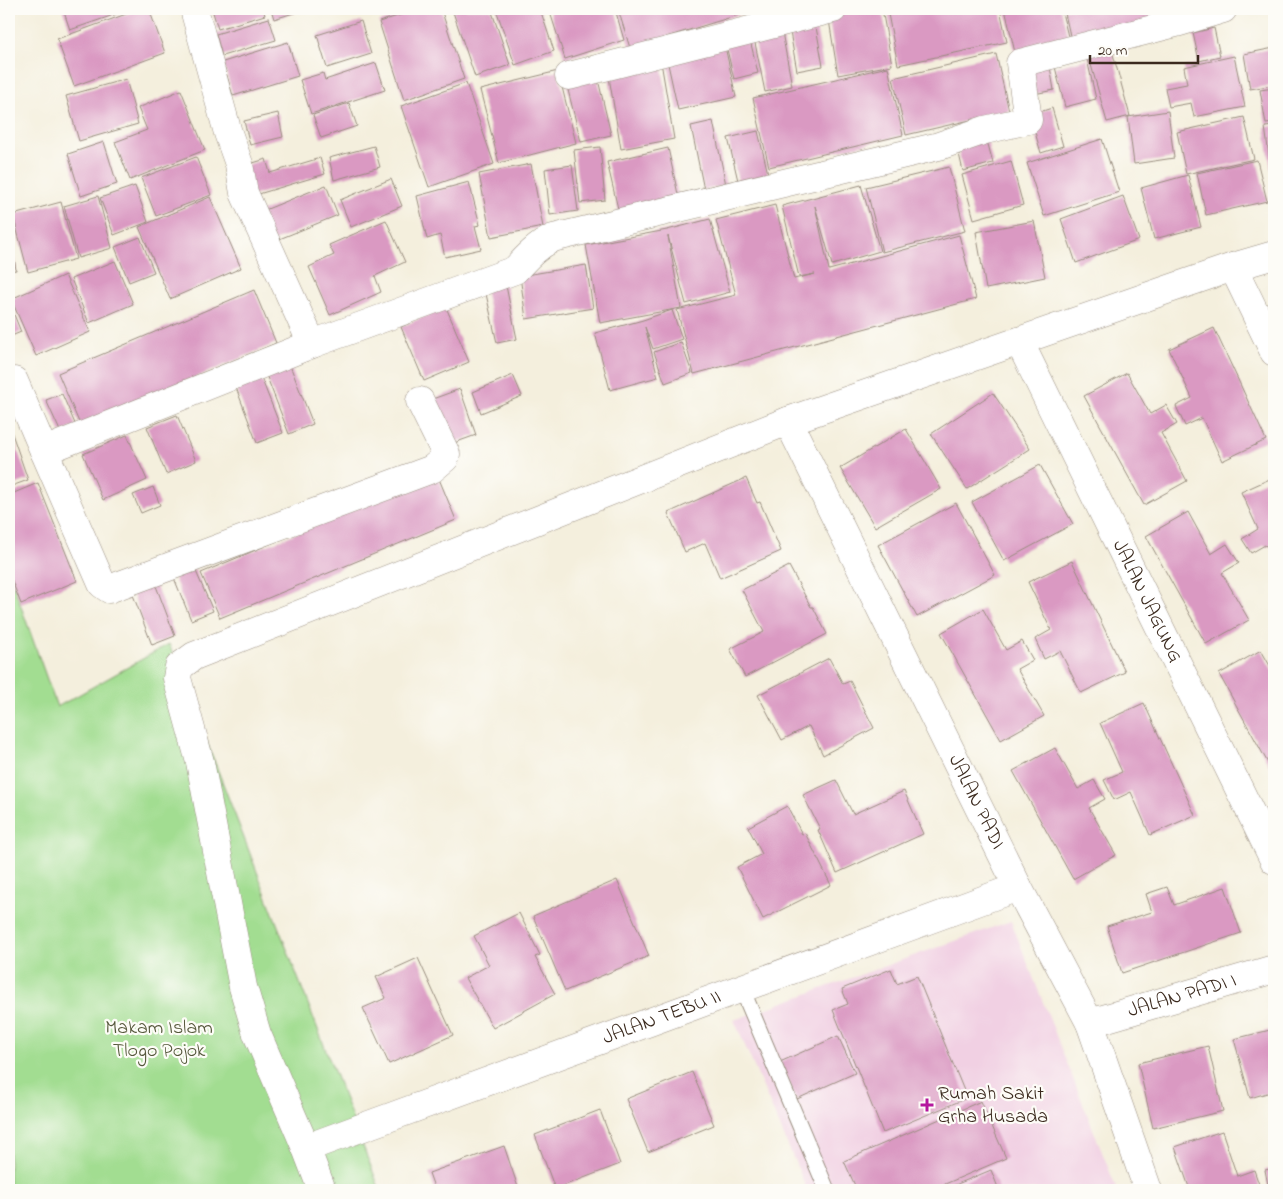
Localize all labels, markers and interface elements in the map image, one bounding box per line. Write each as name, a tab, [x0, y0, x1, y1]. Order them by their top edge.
scale bar	[1090, 32, 1198, 64]
text: 20 m	[1098, 40, 1128, 62]
street label: JALAN JAGUNG	[1104, 535, 1189, 668]
street label: JALAN PADI	[940, 750, 1012, 854]
street label: JALAN PADI I	[1124, 966, 1240, 1026]
street label: JALAN TEBU II	[598, 983, 725, 1053]
park label: Makam Islam Tlogo Pojok	[105, 1014, 213, 1067]
place label: Rumah Sakit Grha Husada	[938, 1080, 1048, 1132]
marker: Rumah Sakit Grha Husada	[920, 1098, 934, 1112]

